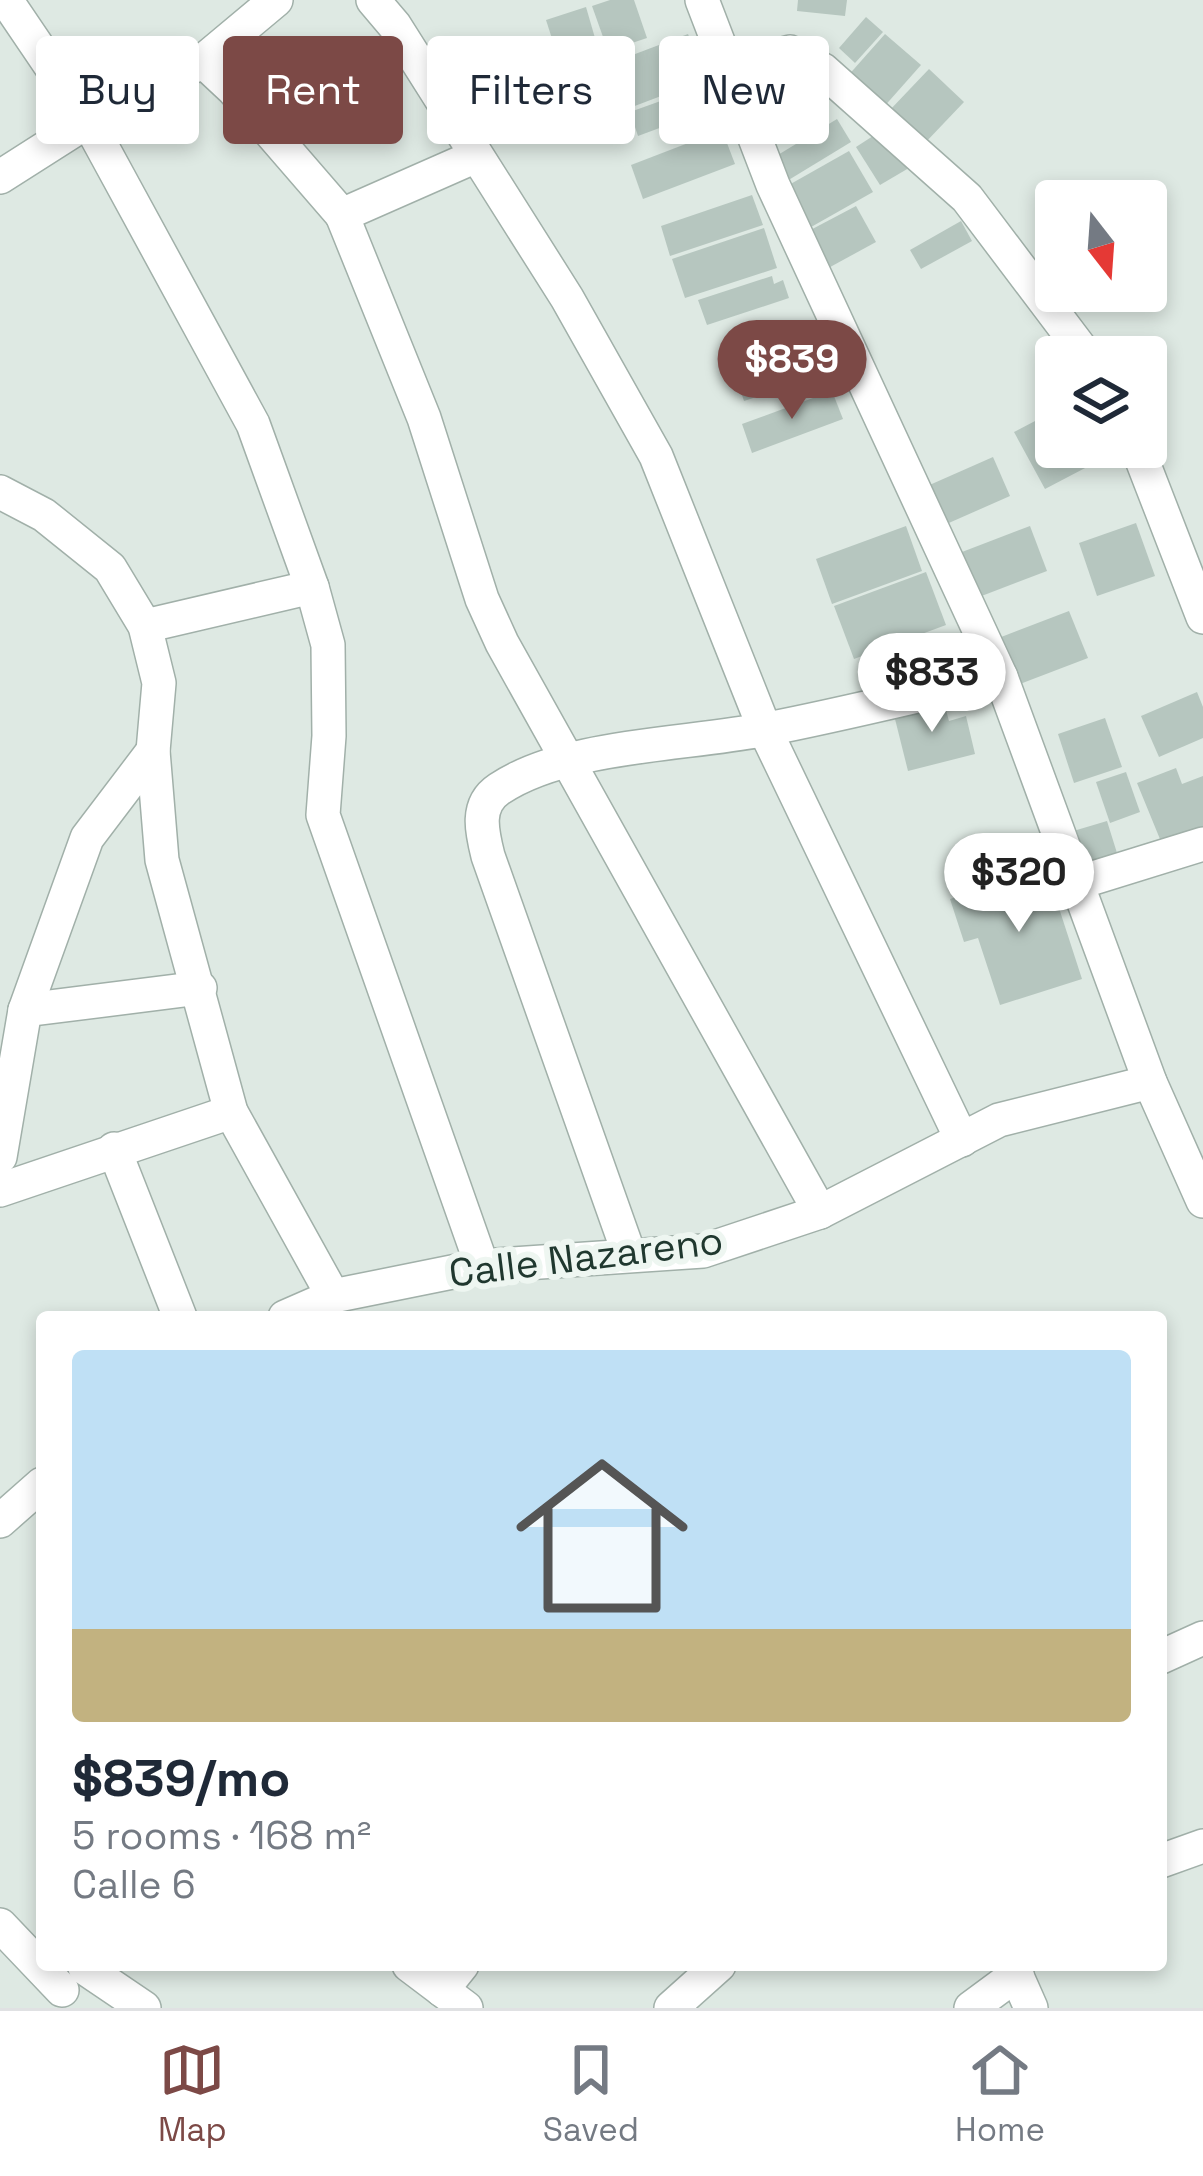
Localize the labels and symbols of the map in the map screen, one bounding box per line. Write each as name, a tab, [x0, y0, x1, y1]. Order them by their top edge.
north arrow	[1035, 180, 1167, 312]
pin: $839	[721, 320, 863, 422]
pin: $833	[861, 633, 1003, 735]
pin: $320	[948, 833, 1090, 935]
street label: Calle Nazareno	[446, 1215, 726, 1298]

